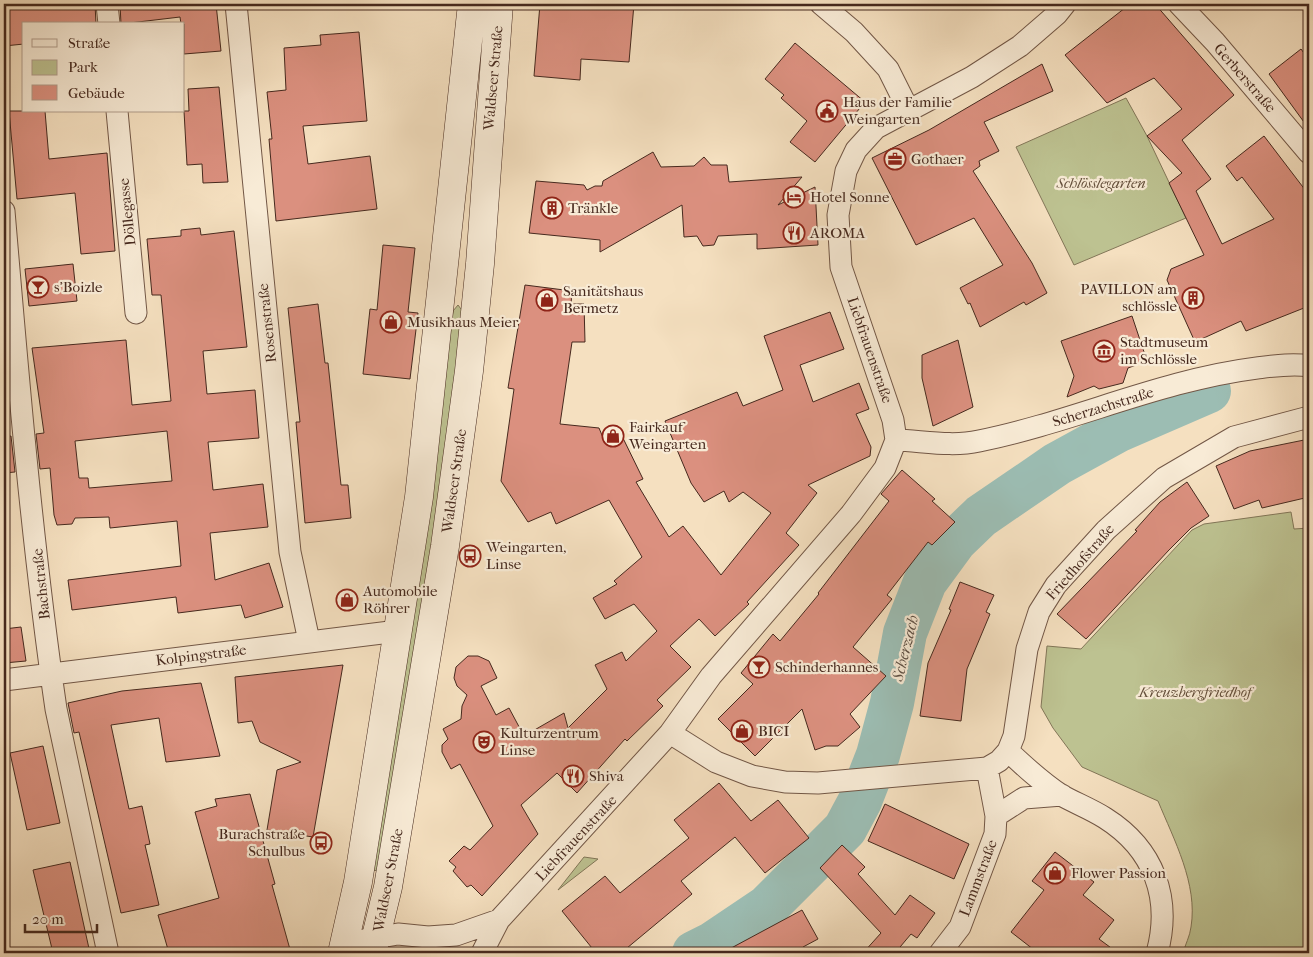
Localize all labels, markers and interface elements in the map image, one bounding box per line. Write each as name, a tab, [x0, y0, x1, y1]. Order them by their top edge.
legend	[22, 22, 185, 112]
street label: Waldseer Straße	[479, 24, 507, 132]
text: Straße	[68, 34, 111, 52]
street label: Gerberstraße	[1210, 40, 1280, 117]
text: Park	[68, 58, 98, 76]
text: Gebäude	[68, 84, 125, 102]
place label: Haus der Familie Weingarten	[842, 93, 952, 128]
public building icon: Haus der Familie Weingarten	[815, 99, 839, 123]
office icon: Gothaer	[883, 147, 907, 171]
place label: Gothaer	[911, 150, 964, 168]
park label: Schlösslegarten	[1055, 174, 1146, 192]
street label: Döllegasse	[114, 177, 140, 247]
hotel icon: Hotel Sonne	[782, 185, 806, 209]
place label: Hotel Sonne	[810, 188, 890, 206]
building icon: Tränkle	[540, 196, 564, 220]
place label: Tränkle	[568, 199, 619, 217]
restaurant icon: AROMA	[782, 221, 806, 245]
place label: AROMA	[809, 224, 866, 242]
bar icon: s'Boizle	[26, 275, 50, 299]
place label: s'Boizle	[54, 278, 103, 296]
place label: PAVILLON am schlössle	[1080, 280, 1178, 315]
street label: Rosenstraße	[254, 282, 280, 364]
place label: Sanitätshaus Bermetz	[563, 282, 644, 317]
building icon: PAVILLON am schlössle	[1181, 286, 1205, 310]
shop icon: Sanitätshaus Bermetz	[535, 288, 559, 312]
street label: Liebfrauenstraße	[843, 295, 897, 406]
shop icon: Musikhaus Meier	[379, 310, 403, 334]
place label: Musikhaus Meier	[407, 313, 519, 331]
place label: Stadtmuseum im Schlössle	[1120, 333, 1209, 368]
museum icon: Stadtmuseum im Schlössle	[1092, 339, 1116, 363]
street label: Scherzachstraße	[1050, 383, 1156, 431]
place label: Fairkauf Weingarten	[628, 418, 706, 453]
shop icon: Fairkauf Weingarten	[601, 424, 625, 448]
street label: Waldseer Straße	[438, 427, 470, 535]
street label: Friedhofstraße	[1042, 520, 1118, 604]
place label: Weingarten, Linse	[485, 538, 566, 573]
bus stop icon: Weingarten, Linse	[458, 544, 482, 568]
street label: Bachstraße	[28, 547, 54, 621]
place label: Automobile Röhrer	[362, 582, 438, 617]
shop icon: Automobile Röhrer	[335, 588, 359, 612]
water label: Scherzach	[887, 613, 922, 684]
street label: Kolpingstraße	[155, 640, 248, 669]
bar icon: Schinderhannes	[747, 655, 771, 679]
place label: Schinderhannes	[775, 658, 879, 676]
park label: Kreuzbergfriedhof	[1138, 683, 1255, 701]
shop icon: BICI	[730, 719, 754, 743]
place label: BICI	[758, 722, 789, 740]
place label: Kulturzentrum Linse	[500, 724, 599, 759]
theatre icon: Kulturzentrum Linse	[472, 730, 496, 754]
restaurant icon: Shiva	[561, 764, 585, 788]
place label: Shiva	[589, 767, 625, 785]
street label: Liebfrauenstraße	[532, 791, 621, 885]
place label: Burachstraße Schulbus	[219, 825, 306, 860]
street label: Waldseer Straße	[369, 826, 407, 934]
bus stop icon: Burachstraße Schulbus	[309, 831, 333, 855]
street label: Lammstraße	[955, 837, 1001, 919]
shop icon: Flower Passion	[1043, 861, 1067, 885]
place label: Flower Passion	[1071, 864, 1166, 882]
scale bar	[25, 902, 98, 934]
text: 20 m	[32, 910, 64, 928]

